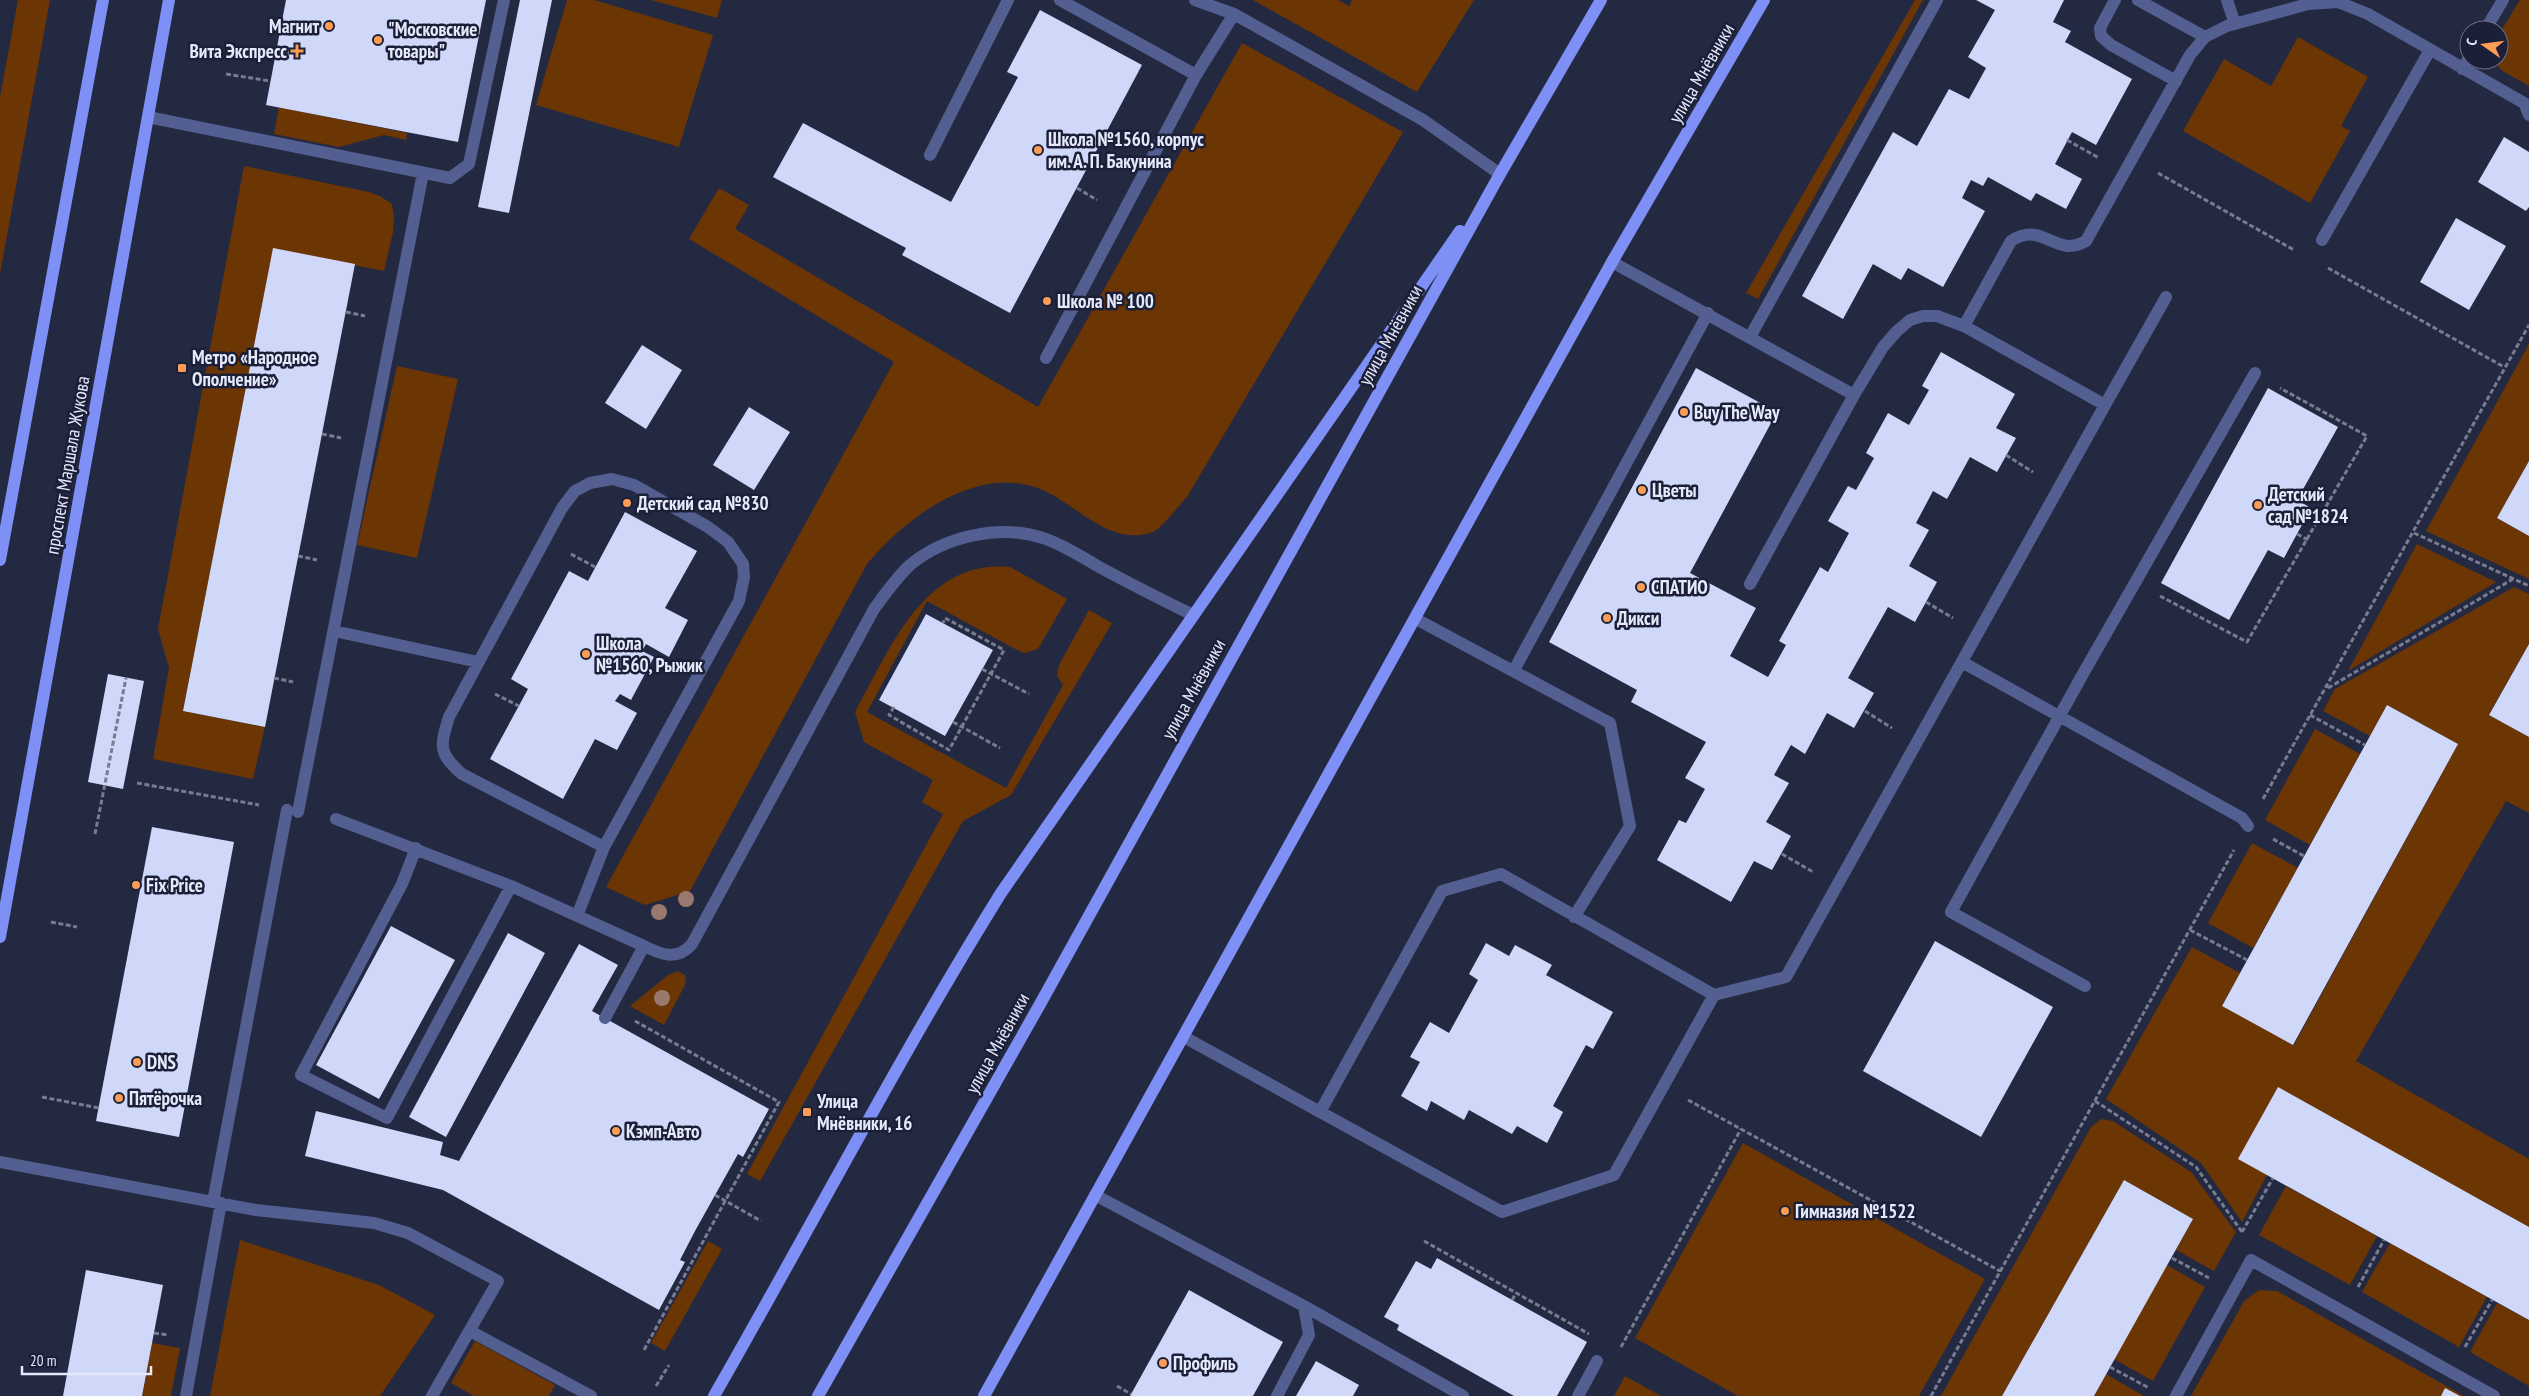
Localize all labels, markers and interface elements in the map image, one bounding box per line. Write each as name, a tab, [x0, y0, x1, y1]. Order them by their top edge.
place label: Магнит	[269, 14, 319, 38]
place label: "Московские товары"	[388, 17, 477, 63]
street label: улица Мнёвники	[1663, 19, 1739, 127]
marker: Магнит	[323, 20, 335, 32]
north arrow	[2459, 20, 2509, 70]
marker: "Московские товары"	[372, 34, 384, 46]
text: С	[2462, 36, 2481, 47]
place label: Вита Экспресс	[190, 39, 287, 63]
marker: Вита Экспресс	[291, 45, 303, 57]
place label: Школа №1560, корпус им. А. П. Бакунина	[1048, 127, 1204, 173]
marker: Школа №1560, корпус им. А. П. Бакунина	[1032, 144, 1044, 156]
street label: улица Мнёвники	[1353, 281, 1427, 389]
place label: Школа № 100	[1057, 289, 1154, 313]
marker: Школа № 100	[1041, 295, 1053, 307]
place label: Метро «Народное Ополчение»	[192, 345, 317, 391]
marker: Метро «Народное Ополчение»	[176, 362, 188, 374]
street label: проспект Маршала Жукова	[39, 374, 95, 556]
place label: Buy The Way	[1694, 400, 1780, 424]
marker: Buy The Way	[1678, 406, 1690, 418]
place label: Цветы	[1652, 478, 1697, 502]
place label: Детский сад №1824	[2268, 482, 2348, 528]
marker: Цветы	[1636, 484, 1648, 496]
place label: Детский сад №830	[637, 491, 769, 515]
marker: Детский сад №830	[621, 497, 633, 509]
marker: Детский сад №1824	[2252, 499, 2264, 511]
place label: СПАТИО	[1651, 575, 1708, 599]
marker: СПАТИО	[1635, 581, 1647, 593]
place label: Дикси	[1617, 606, 1659, 630]
marker: Дикси	[1601, 612, 1613, 624]
place label: Школа №1560, Рыжик	[596, 631, 703, 677]
street label: улица Мнёвники	[1156, 635, 1230, 743]
marker: Школа №1560, Рыжик	[580, 648, 592, 660]
place label: Fix Price	[146, 873, 203, 897]
marker: Fix Price	[130, 879, 142, 891]
street label: улица Мнёвники	[960, 989, 1034, 1097]
place label: DNS	[147, 1050, 176, 1074]
marker: DNS	[131, 1056, 143, 1068]
place label: Пятёрочка	[129, 1086, 202, 1110]
place label: Улица Мнёвники, 16	[816, 1089, 912, 1135]
marker: Пятёрочка	[113, 1092, 125, 1104]
marker: Улица Мнёвники, 16	[801, 1106, 813, 1118]
place label: Кэмп-Авто	[626, 1119, 699, 1143]
marker: Кэмп-Авто	[610, 1125, 622, 1137]
place label: Гимназия №1522	[1795, 1199, 1916, 1223]
marker: Гимназия №1522	[1779, 1205, 1791, 1217]
scale bar	[22, 1344, 151, 1376]
text: 20 m	[30, 1351, 56, 1370]
place label: Профиль	[1173, 1351, 1236, 1375]
marker: Профиль	[1157, 1357, 1169, 1369]

